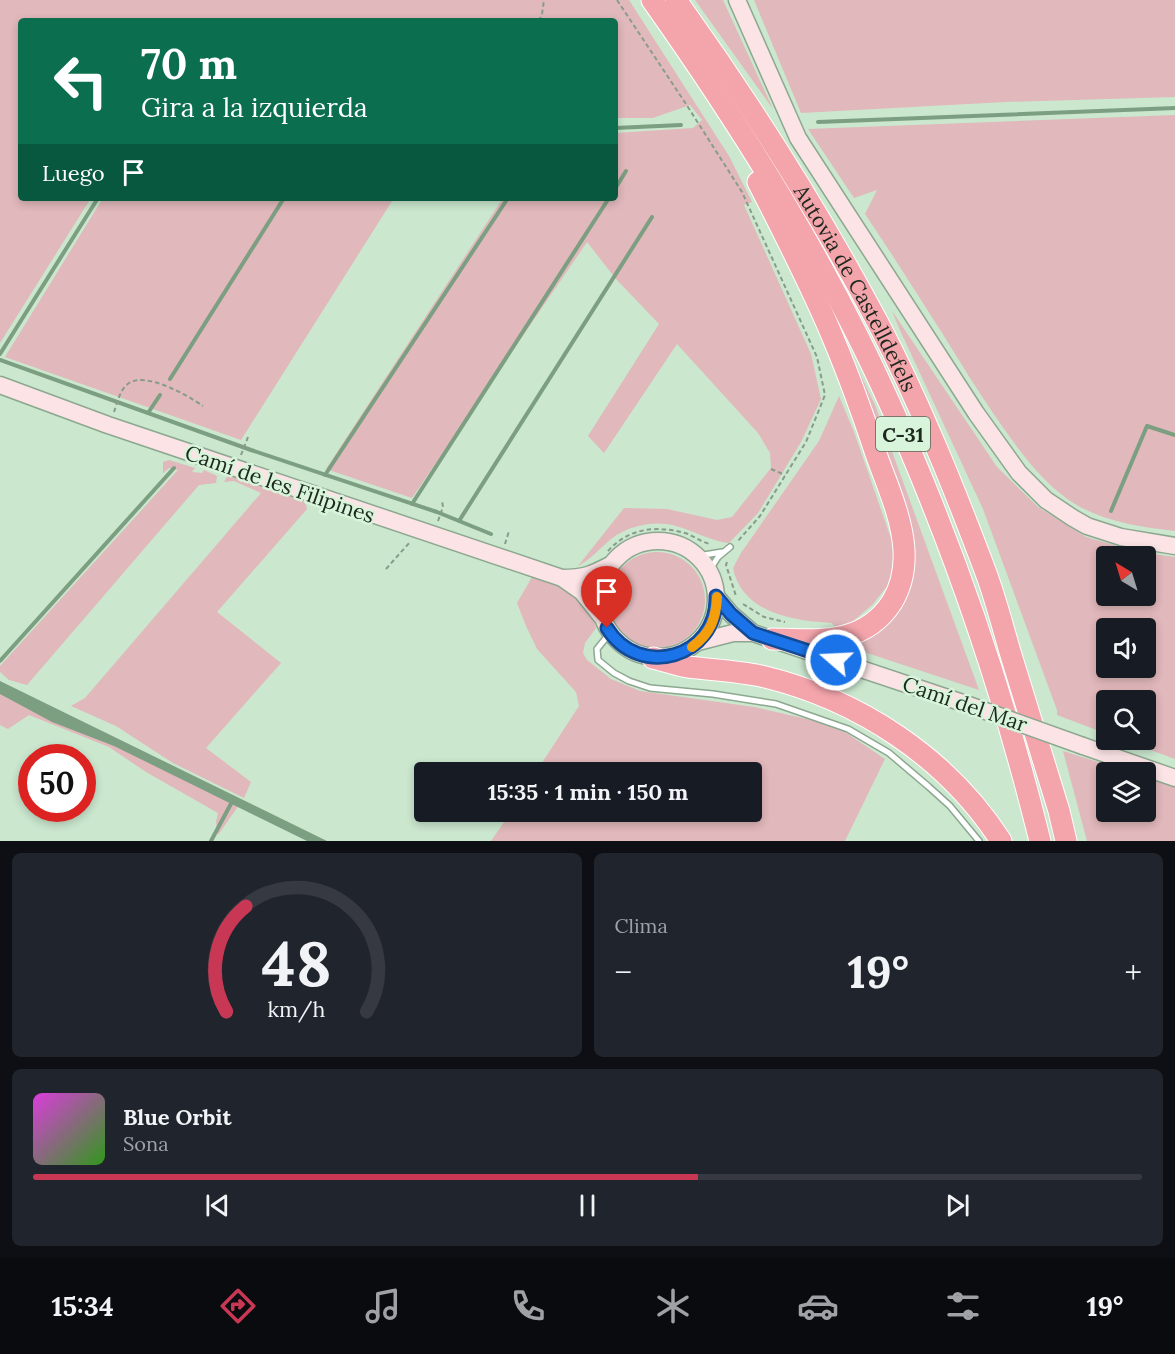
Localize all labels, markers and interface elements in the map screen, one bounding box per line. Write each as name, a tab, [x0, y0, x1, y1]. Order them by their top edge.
text: 70 m	[141, 37, 237, 91]
icon: left	[42, 42, 120, 120]
text: Gira a la izquierda	[141, 90, 368, 124]
icon: arrive	[117, 156, 150, 189]
text: Luego	[42, 159, 105, 187]
street label: Autovia de Castelldefels	[788, 178, 923, 396]
road number: C-31	[876, 417, 930, 451]
street label: Camí de les Filipines	[182, 439, 378, 529]
north arrow	[1096, 546, 1156, 606]
map controls	[1096, 546, 1156, 822]
pin	[581, 566, 632, 628]
icon: arrive	[590, 575, 623, 608]
button: sound	[1096, 618, 1156, 678]
position arrow	[804, 628, 868, 692]
street label: Camí del Mar	[899, 670, 1031, 738]
button: search	[1096, 690, 1156, 750]
speed limit sign: 50	[18, 744, 96, 822]
button: layers	[1096, 762, 1156, 822]
text: 15:35 · 1 min · 150 m	[488, 778, 688, 806]
text: Clima	[615, 913, 668, 938]
text: 48	[262, 923, 332, 1003]
text: 19°	[848, 943, 909, 1000]
text: −	[615, 951, 632, 993]
text: +	[1124, 951, 1142, 993]
text: km/h	[268, 995, 326, 1023]
text: Blue Orbit	[123, 1103, 231, 1131]
text: Sona	[123, 1131, 169, 1156]
icon: previous	[201, 1189, 234, 1222]
icon: pause	[571, 1189, 604, 1222]
icon: next	[941, 1189, 974, 1222]
icon: directions	[217, 1285, 259, 1327]
icon: music	[362, 1285, 404, 1327]
icon: phone	[507, 1285, 549, 1327]
icon: climate	[652, 1285, 694, 1327]
icon: car	[797, 1285, 839, 1327]
icon: filters	[942, 1285, 984, 1327]
text: 15:34	[51, 1289, 114, 1323]
text: 19°	[1087, 1289, 1123, 1323]

